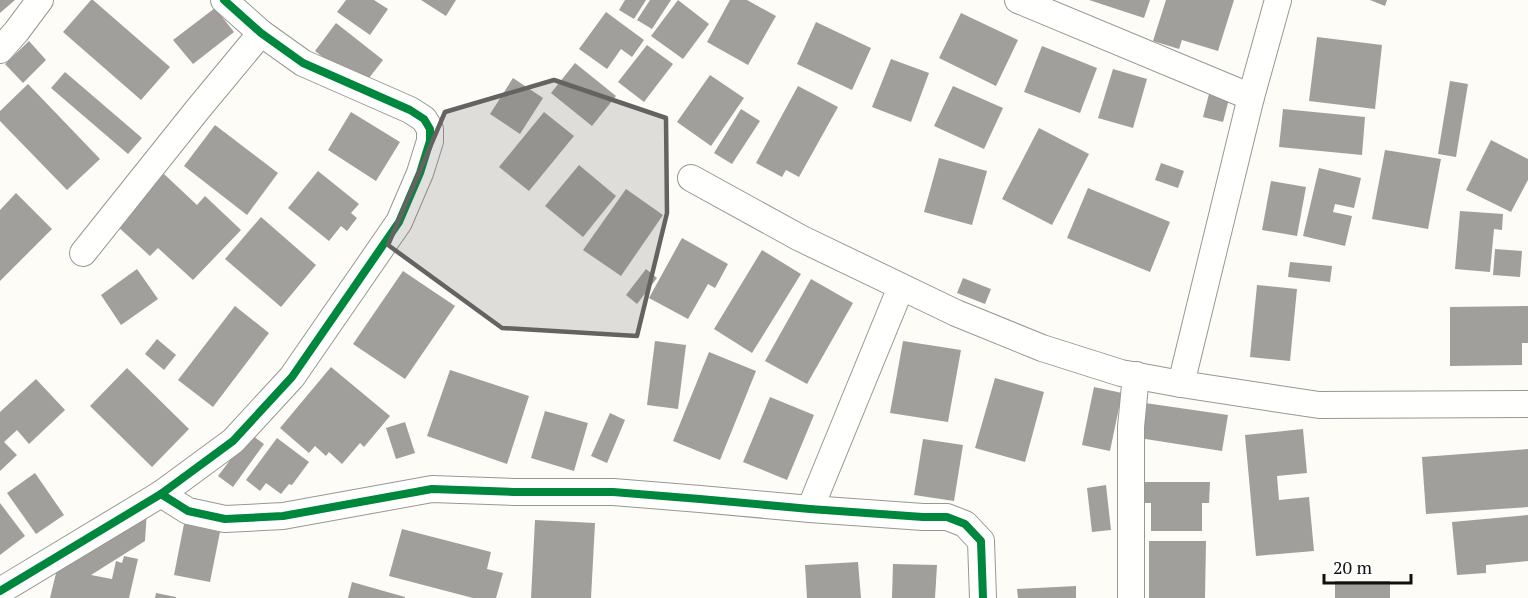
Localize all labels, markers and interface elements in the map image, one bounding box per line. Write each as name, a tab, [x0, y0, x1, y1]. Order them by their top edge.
scale bar	[1324, 547, 1411, 585]
text: 20 m	[1333, 555, 1373, 579]

